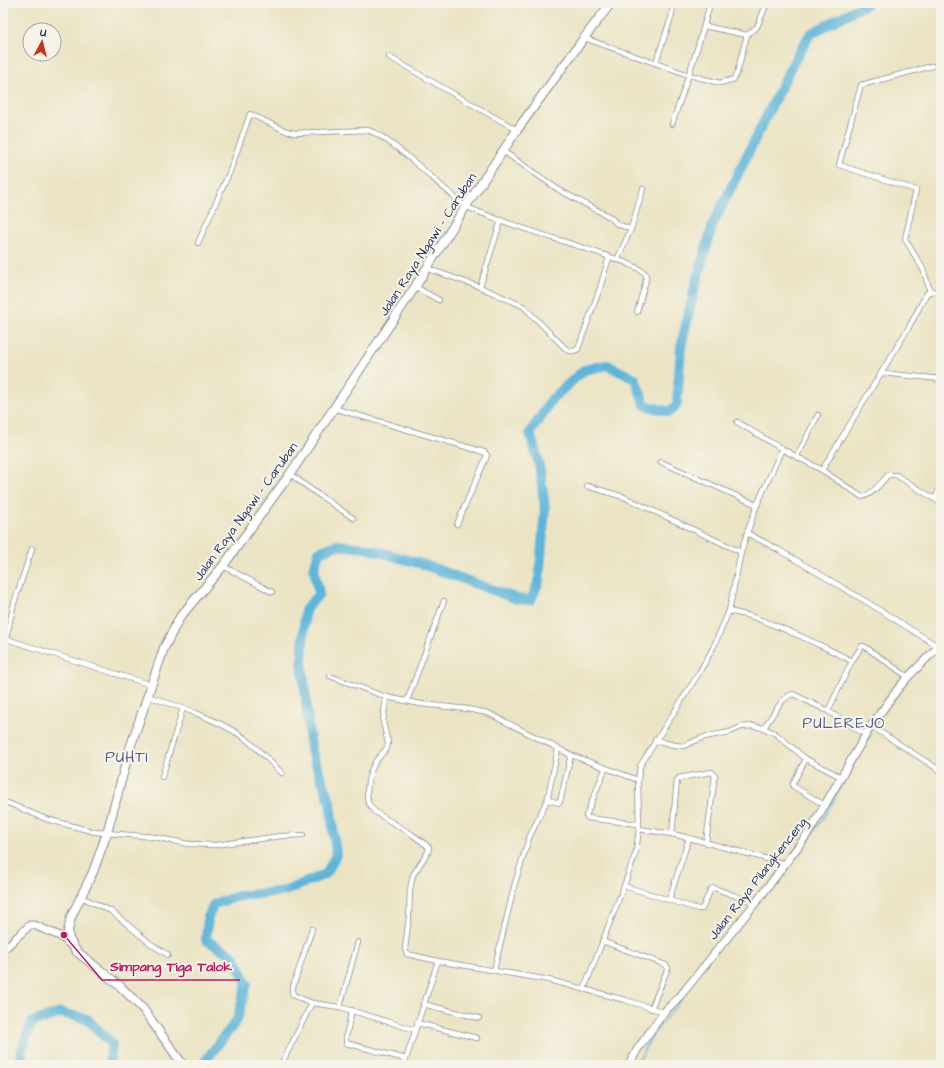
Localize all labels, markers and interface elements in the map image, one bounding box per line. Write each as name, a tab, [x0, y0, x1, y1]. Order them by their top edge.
north arrow	[22, 22, 62, 62]
text: U	[38, 25, 47, 40]
street label: Jalan Raya Ngawi - Caruban	[375, 169, 482, 320]
street label: Jalan Raya Ngawi - Caruban	[189, 438, 303, 585]
district label: PULEREJO	[803, 713, 885, 734]
district label: PUHTI	[105, 747, 149, 768]
street label: Jalan Raya Pilangkenceng	[704, 813, 812, 944]
callout: Simpang Tiga Talok	[102, 954, 240, 980]
text: Simpang Tiga Talok	[109, 957, 232, 978]

